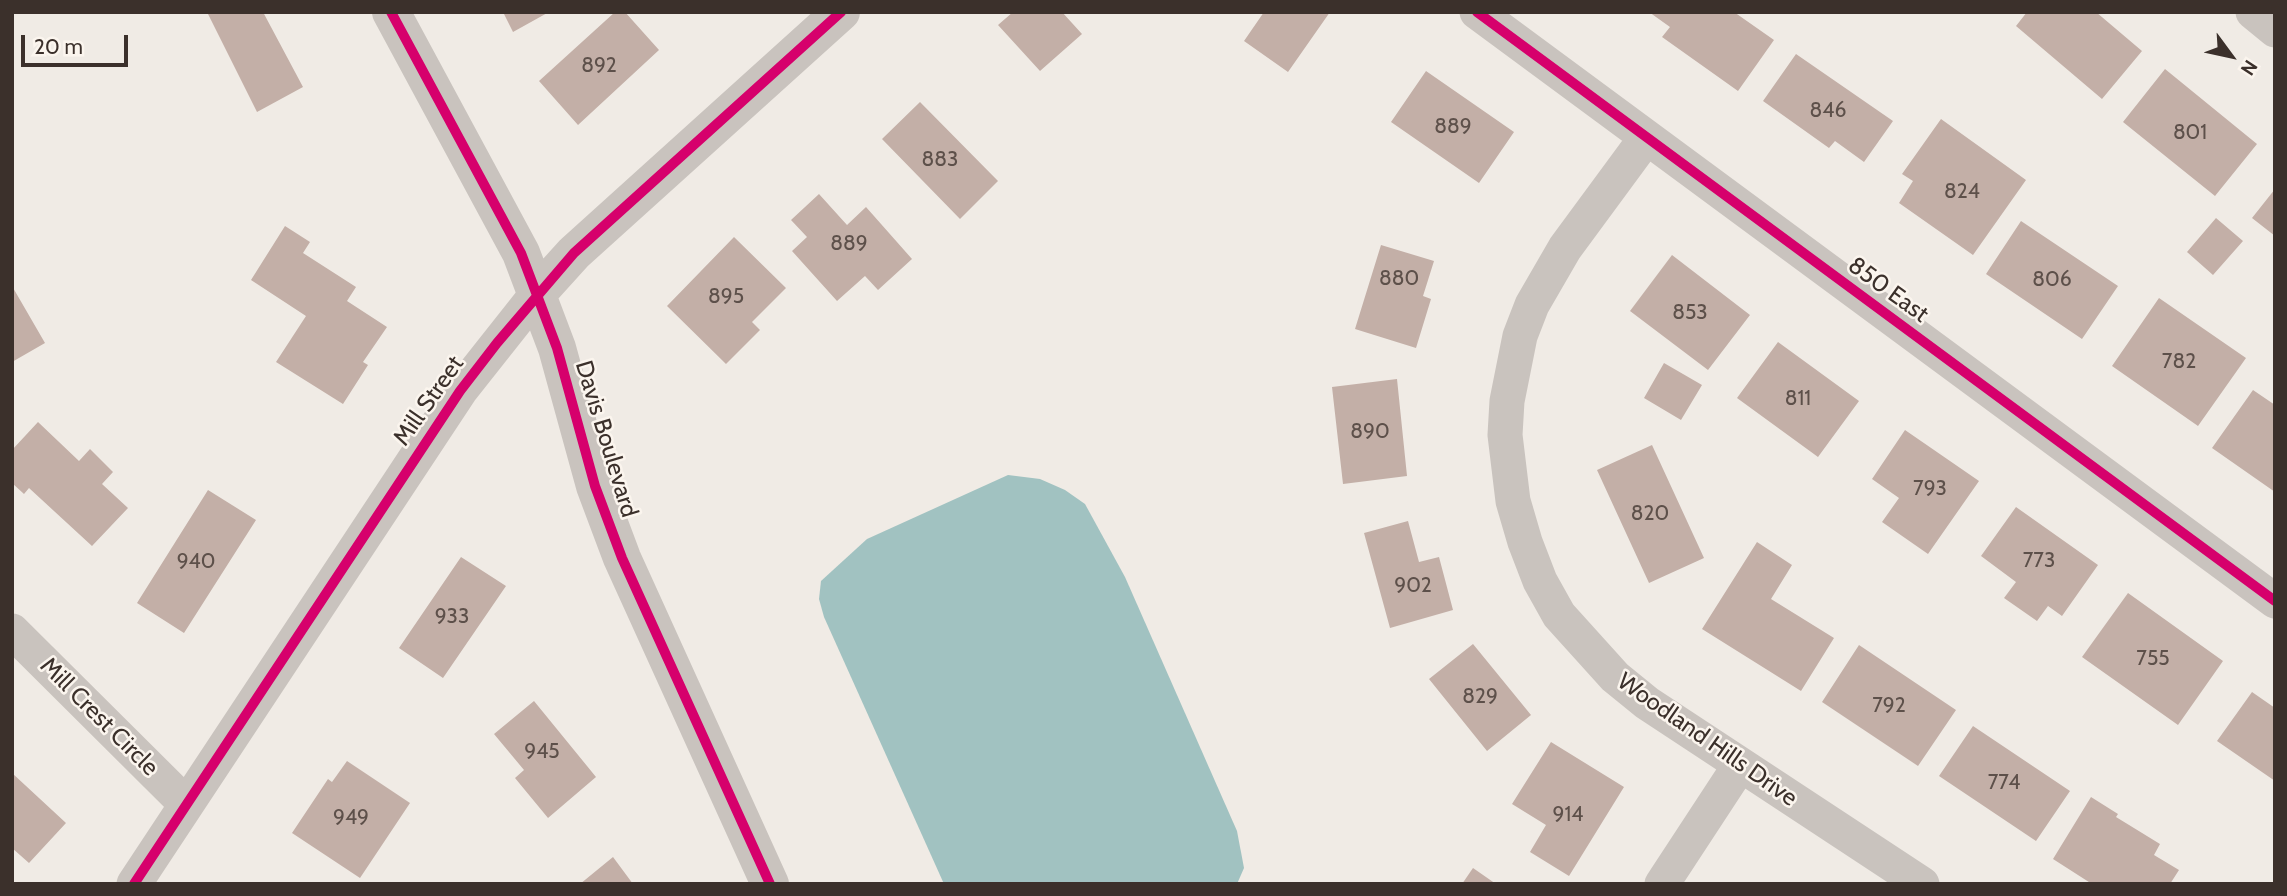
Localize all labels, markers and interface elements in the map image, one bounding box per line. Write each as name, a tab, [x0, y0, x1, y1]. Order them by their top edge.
scale bar	[24, 21, 131, 65]
north arrow	[2196, 21, 2266, 91]
text: 20 m	[34, 34, 83, 59]
house number: 892	[581, 53, 617, 79]
text: N	[2236, 56, 2262, 80]
house number: 846	[1810, 98, 1846, 124]
house number: 889	[1434, 114, 1472, 140]
house number: 801	[2173, 120, 2207, 146]
house number: 883	[922, 147, 958, 173]
house number: 824	[1944, 179, 1980, 205]
house number: 889	[830, 231, 868, 257]
street label: 850 East	[1842, 251, 1934, 329]
house number: 880	[1379, 266, 1419, 292]
house number: 806	[2032, 267, 2072, 293]
house number: 895	[708, 284, 744, 310]
house number: 853	[1672, 300, 1708, 326]
house number: 782	[2162, 349, 2196, 375]
street label: Mill Street	[388, 351, 470, 451]
street label: Davis Boulevard	[569, 357, 643, 521]
house number: 811	[1785, 386, 1811, 412]
house number: 890	[1350, 419, 1390, 445]
house number: 793	[1913, 476, 1947, 502]
house number: 820	[1631, 501, 1669, 527]
house number: 773	[2023, 548, 2055, 574]
house number: 940	[177, 549, 215, 575]
house number: 902	[1394, 573, 1432, 599]
house number: 933	[435, 604, 469, 630]
house number: 755	[2136, 646, 2170, 672]
street label: Mill Crest Circle	[34, 652, 164, 782]
street label: Woodland Hills Drive	[1611, 667, 1803, 813]
house number: 829	[1462, 684, 1498, 710]
house number: 792	[1872, 693, 1906, 719]
house number: 945	[524, 739, 560, 765]
house number: 774	[1988, 770, 2020, 796]
house number: 914	[1553, 802, 1583, 828]
house number: 949	[333, 805, 369, 831]

